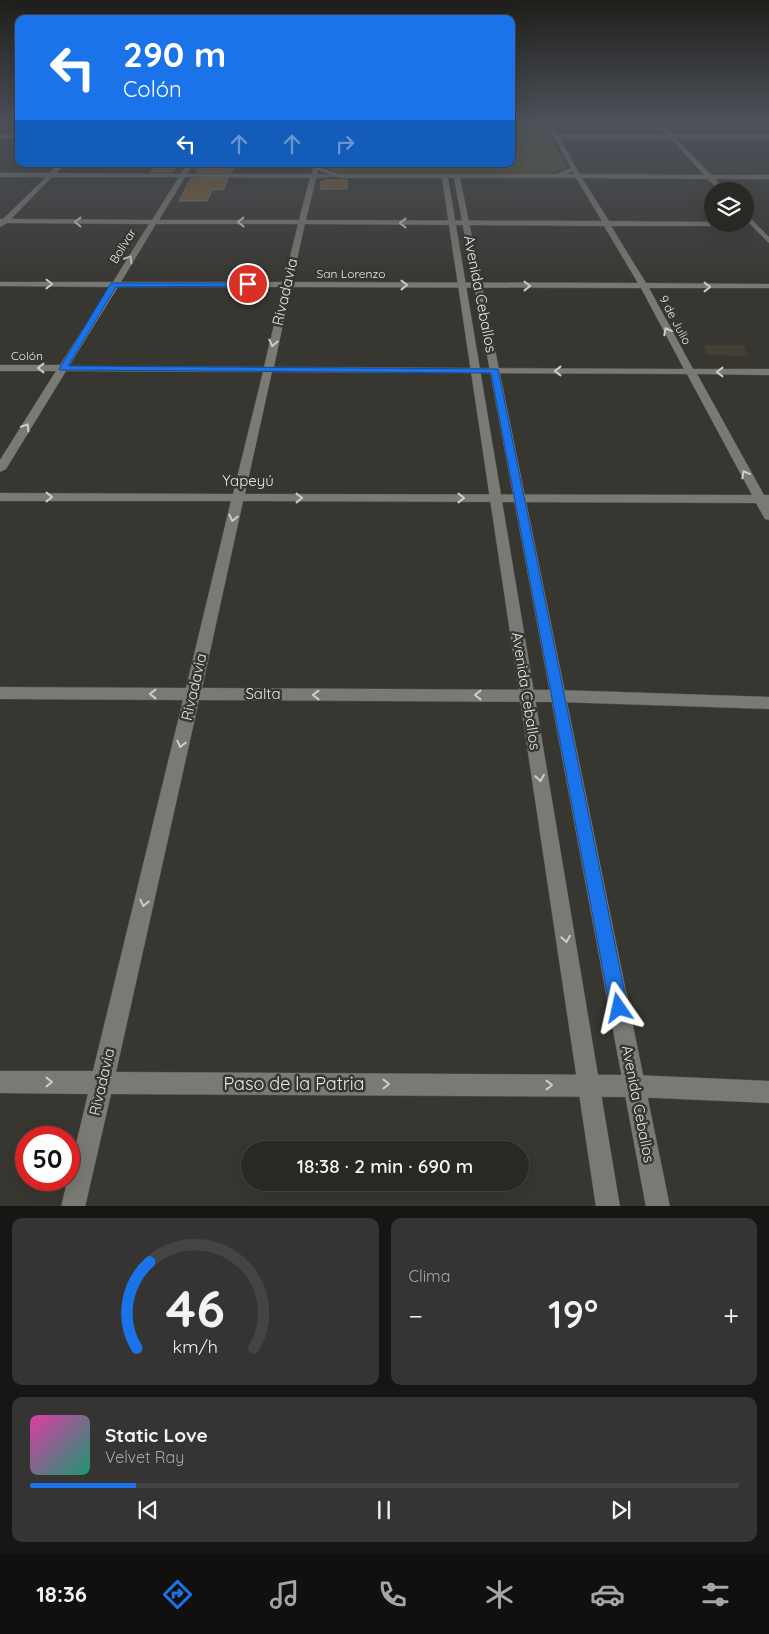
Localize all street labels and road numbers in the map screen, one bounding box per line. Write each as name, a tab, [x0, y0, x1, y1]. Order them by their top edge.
street label: Bolívar	[106, 225, 139, 266]
street label: Avenida Ceballos	[460, 234, 501, 354]
street label: Rivadavia	[268, 256, 301, 327]
street label: San Lorenzo	[317, 266, 385, 281]
street label: 9 de Julio	[656, 293, 695, 347]
street label: Colón	[11, 348, 43, 363]
street label: Yapeyú	[222, 471, 274, 490]
street label: Avenida Ceballos	[508, 631, 545, 751]
street label: Rivadavia	[177, 651, 210, 722]
street label: Salta	[245, 684, 281, 703]
street label: Avenida Ceballos	[618, 1044, 659, 1164]
street label: Rivadavia	[85, 1046, 118, 1117]
street label: Paso de la Patria	[223, 1072, 365, 1095]

